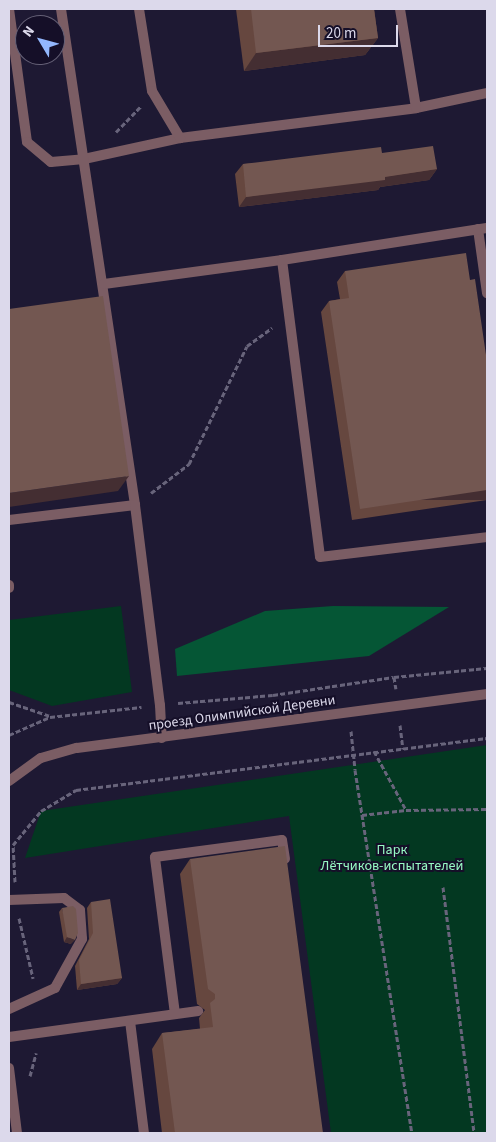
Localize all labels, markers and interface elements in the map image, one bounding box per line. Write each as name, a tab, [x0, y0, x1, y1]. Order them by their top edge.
north arrow	[15, 15, 65, 65]
scale bar	[321, 15, 401, 47]
text: N	[18, 22, 40, 41]
text: 20 m	[326, 23, 356, 44]
street label: проезд Олимпийской Деревни	[147, 692, 337, 734]
park label: Парк Лётчиков-испытателей	[321, 842, 463, 874]

